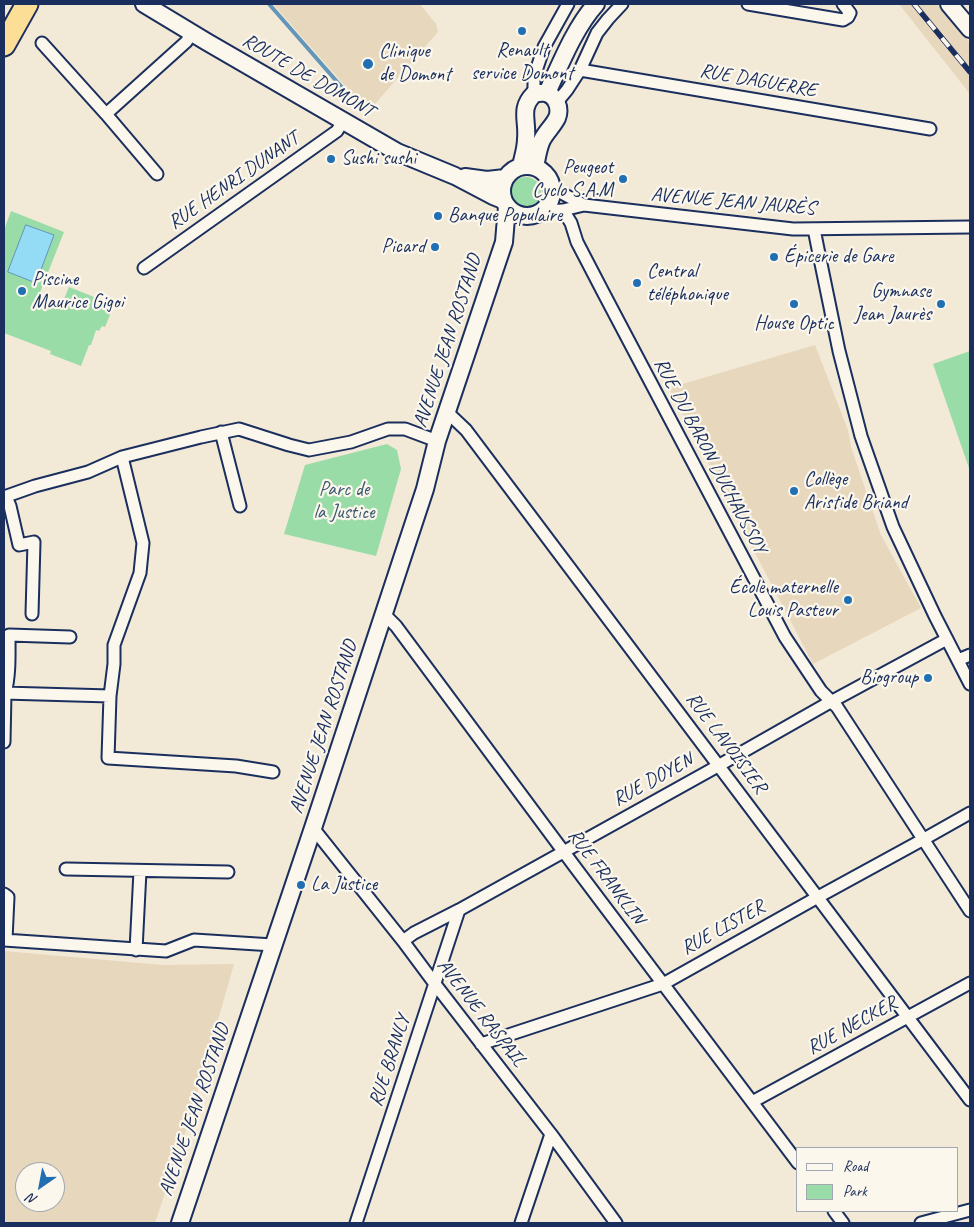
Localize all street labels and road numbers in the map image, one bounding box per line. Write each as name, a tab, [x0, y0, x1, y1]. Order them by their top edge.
street label: ROUTE DE DOMONT	[238, 29, 378, 123]
street label: RUE DAGUERRE	[698, 59, 818, 103]
street label: RUE HENRI DUNANT	[164, 127, 304, 235]
street label: AVENUE JEAN JAURÈS	[650, 183, 816, 221]
street label: AVENUE JEAN ROSTAND	[409, 252, 487, 430]
street label: RUE DU BARON DUCHAUSSOY	[648, 354, 772, 558]
street label: AVENUE JEAN ROSTAND	[285, 638, 363, 816]
street label: RUE LAVOISIER	[680, 688, 772, 798]
street label: RUE DOYEN	[609, 748, 697, 812]
street label: RUE FRANKLIN	[562, 824, 650, 930]
street label: RUE LISTER	[677, 895, 769, 961]
street label: AVENUE RASPAIL	[431, 954, 531, 1072]
street label: RUE NECKER	[803, 991, 901, 1061]
street label: RUE BRANLY	[364, 1012, 416, 1110]
street label: AVENUE JEAN ROSTAND	[154, 1021, 236, 1199]

